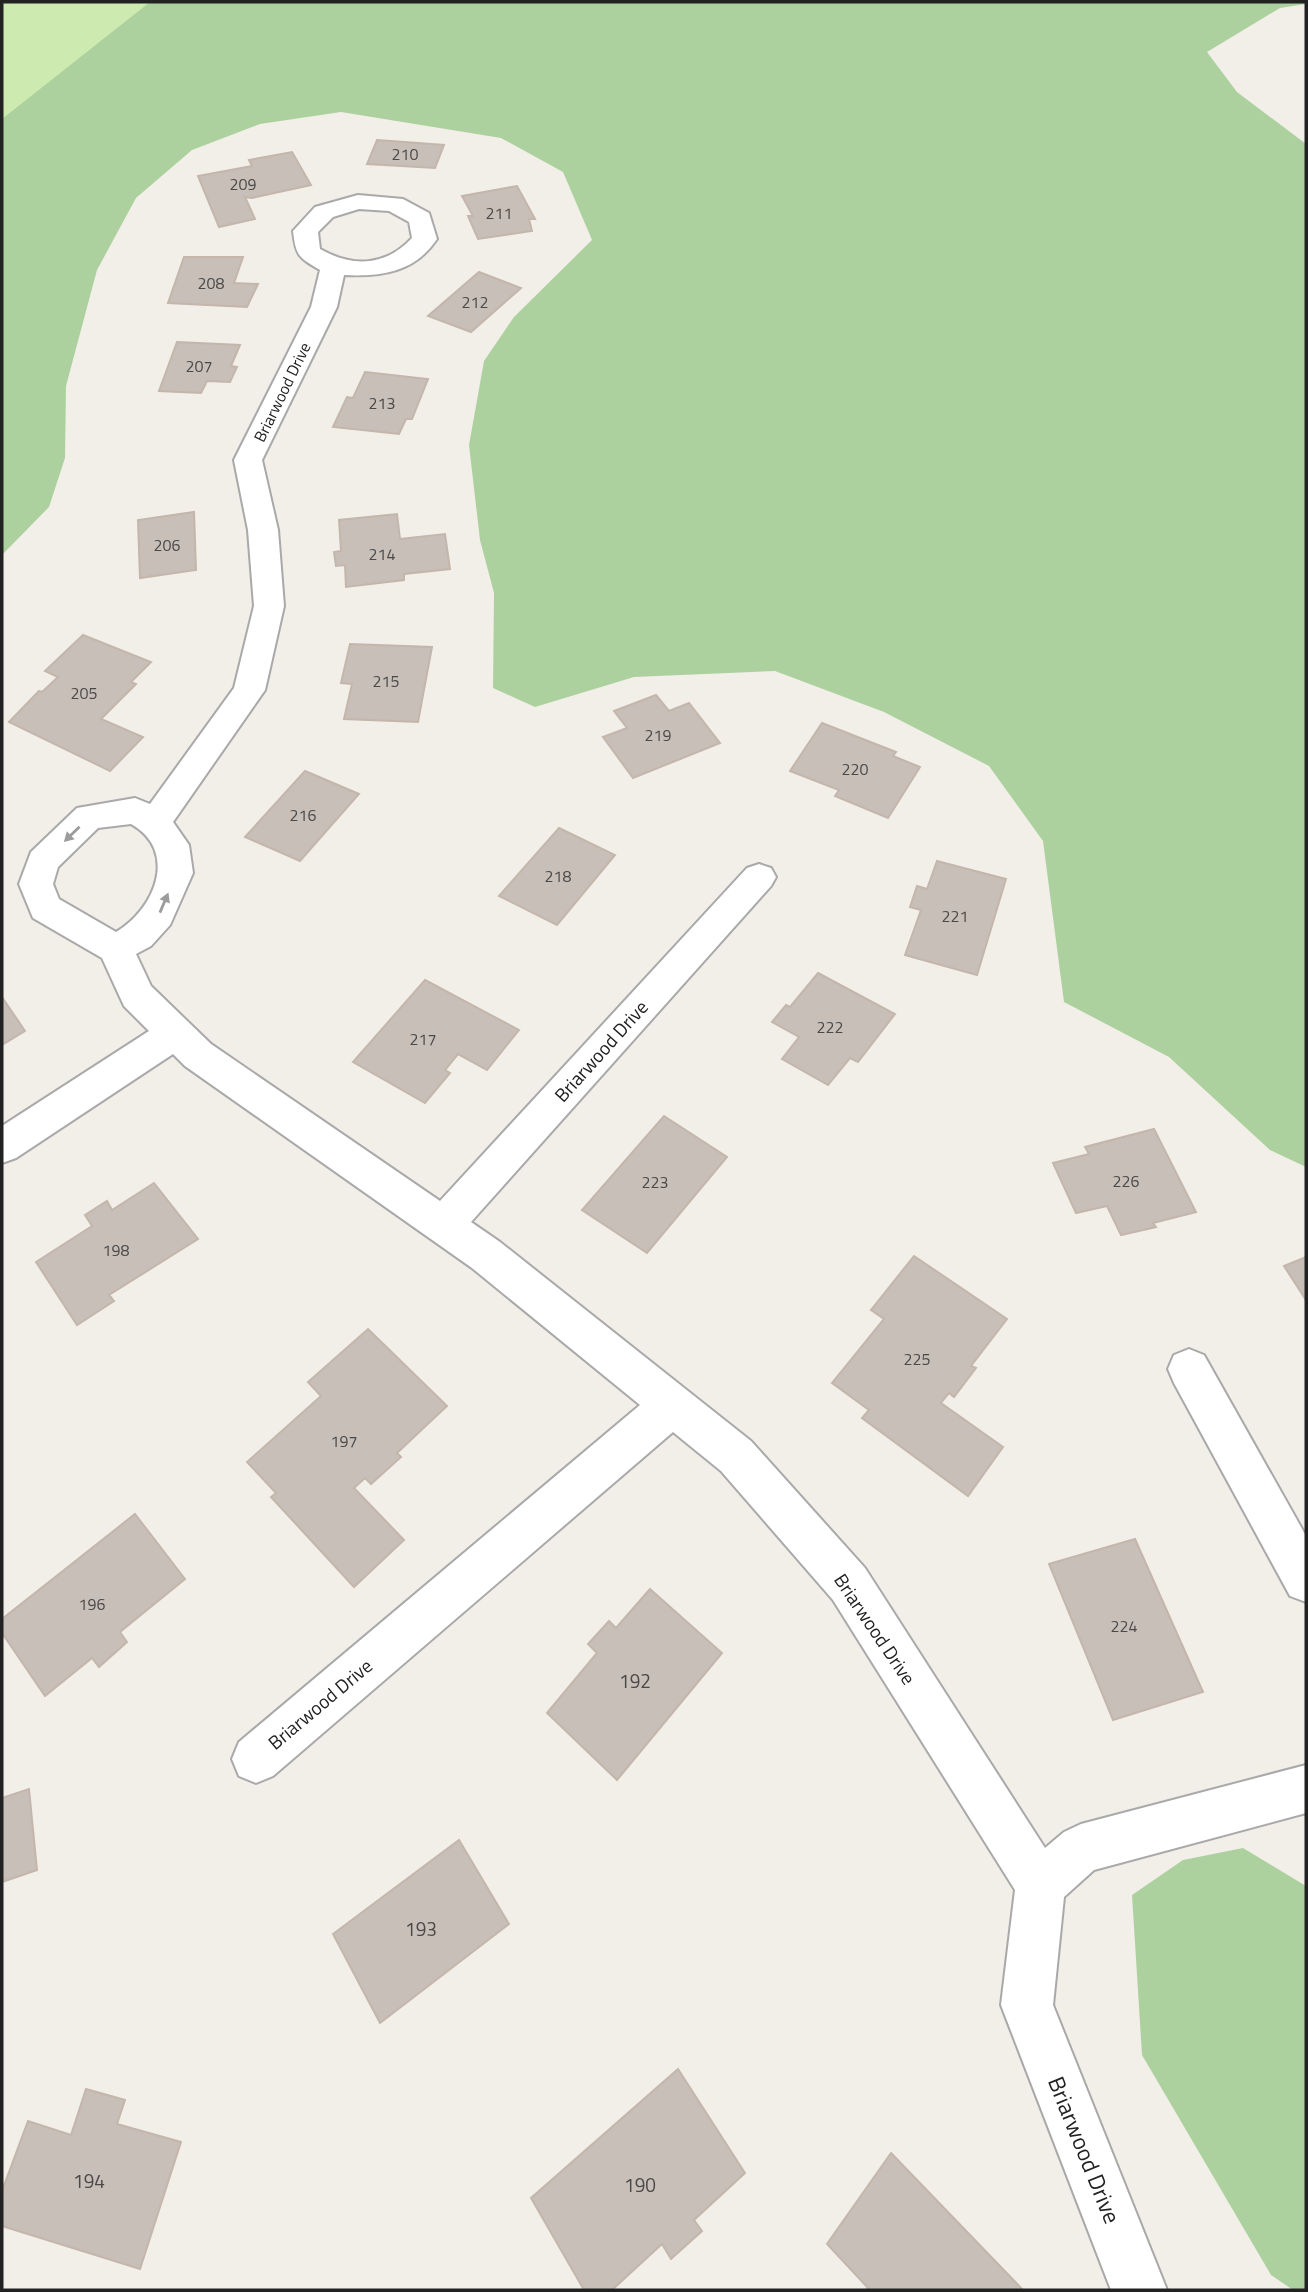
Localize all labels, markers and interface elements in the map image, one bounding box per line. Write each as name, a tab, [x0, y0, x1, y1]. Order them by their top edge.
house number: 210	[392, 142, 418, 166]
house number: 209	[230, 172, 256, 196]
house number: 211	[486, 201, 512, 225]
house number: 208	[198, 271, 224, 295]
house number: 212	[462, 290, 488, 314]
street label: Briarwood Drive	[247, 338, 317, 446]
house number: 207	[186, 354, 212, 378]
house number: 213	[369, 391, 395, 415]
house number: 206	[154, 533, 180, 557]
house number: 214	[369, 542, 395, 566]
house number: 215	[373, 669, 399, 693]
house number: 205	[71, 681, 97, 705]
house number: 219	[645, 723, 671, 747]
house number: 220	[842, 757, 868, 781]
house number: 216	[290, 803, 316, 827]
one-way arrow	[64, 825, 81, 841]
house number: 218	[545, 864, 571, 888]
one-way arrow	[158, 892, 169, 913]
house number: 221	[942, 904, 968, 928]
street label: Briarwood Drive	[547, 993, 654, 1108]
house number: 222	[817, 1015, 843, 1039]
house number: 217	[410, 1027, 436, 1051]
house number: 226	[1113, 1169, 1139, 1193]
house number: 223	[642, 1170, 668, 1194]
house number: 198	[103, 1238, 129, 1262]
house number: 225	[904, 1347, 930, 1371]
house number: 197	[331, 1429, 357, 1453]
street label: Briarwood Drive	[827, 1567, 923, 1690]
house number: 196	[79, 1592, 105, 1616]
house number: 224	[1111, 1614, 1137, 1638]
street label: Briarwood Drive	[261, 1651, 378, 1756]
house number: 192	[619, 1666, 651, 1695]
house number: 193	[405, 1914, 437, 1943]
street label: Briarwood Drive	[1039, 2071, 1130, 2229]
house number: 194	[73, 2166, 105, 2195]
house number: 190	[624, 2170, 656, 2199]

